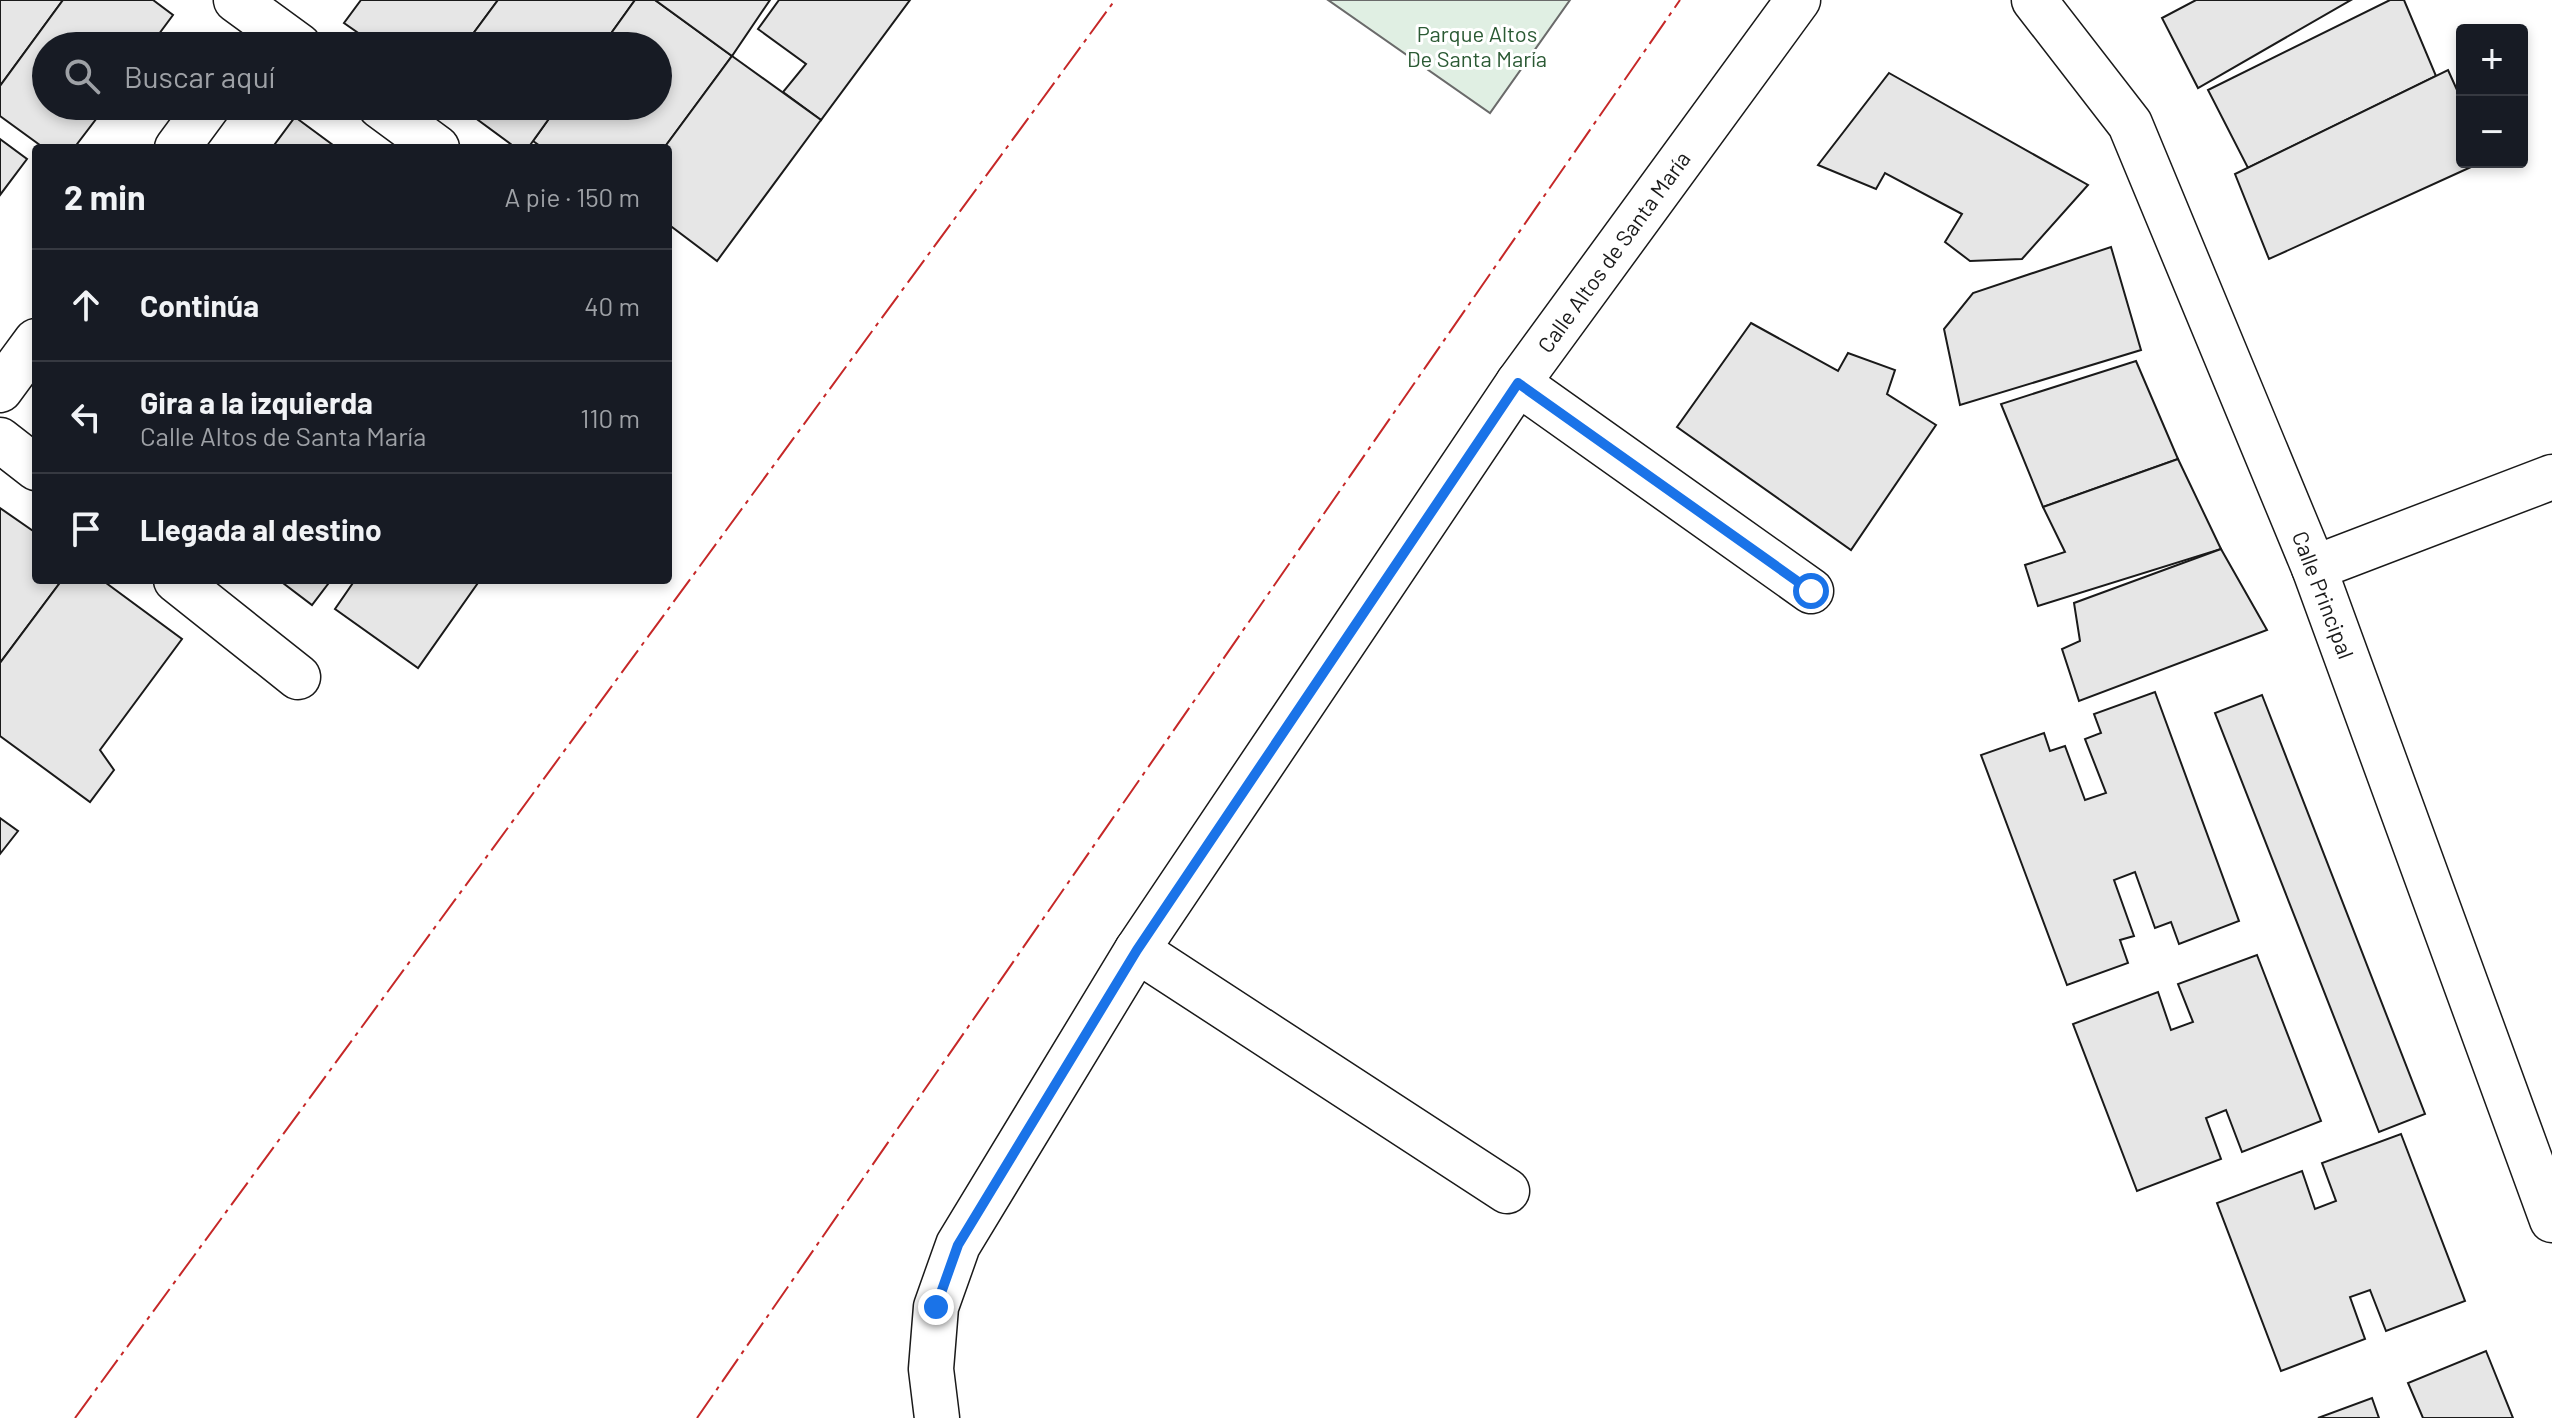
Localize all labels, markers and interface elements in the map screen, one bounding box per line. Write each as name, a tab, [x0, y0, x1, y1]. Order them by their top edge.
park label: Parque Altos De Santa María	[1407, 20, 1547, 71]
map controls	[2456, 24, 2528, 168]
button: +	[2456, 24, 2528, 96]
search box	[32, 32, 672, 120]
icon: search	[60, 54, 104, 98]
text: Buscar aquí	[124, 58, 275, 94]
button: −	[2456, 96, 2528, 168]
street label: Calle Altos de Santa María	[1531, 146, 1695, 357]
text: 2 min	[64, 176, 146, 217]
text: A pie · 150 m	[504, 181, 640, 212]
icon: ahead	[64, 283, 108, 327]
text: Continúa	[140, 287, 259, 323]
text: 40 m	[584, 290, 640, 321]
text: Gira a la izquierda	[140, 384, 373, 420]
icon: left	[64, 395, 108, 439]
text: 110 m	[580, 402, 640, 433]
text: Calle Altos de Santa María	[140, 420, 426, 451]
icon: arrive	[64, 507, 108, 551]
text: Llegada al destino	[140, 511, 382, 547]
street label: Calle Principal	[2288, 527, 2360, 662]
route start	[1793, 573, 1829, 609]
route end	[918, 1289, 954, 1325]

